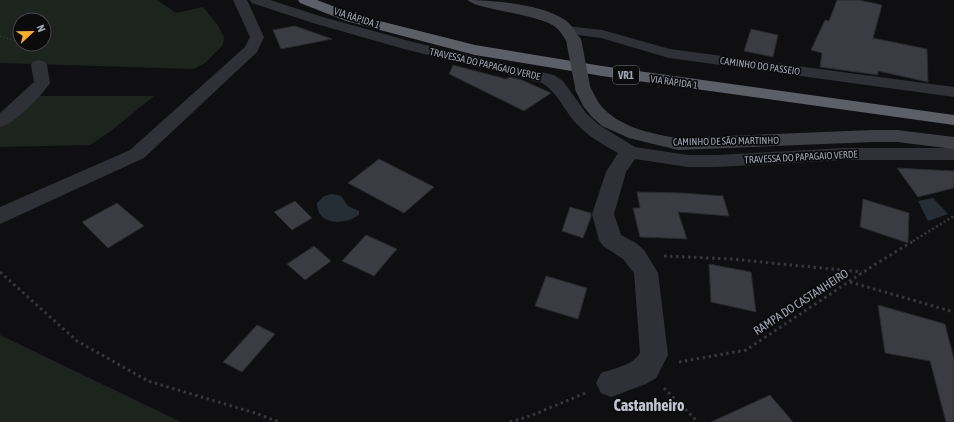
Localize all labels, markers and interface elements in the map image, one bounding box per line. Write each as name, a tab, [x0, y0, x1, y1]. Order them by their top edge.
street label: VIA RÁPIDA 1	[333, 5, 382, 31]
north arrow	[12, 12, 52, 52]
text: N	[34, 23, 48, 34]
street label: TRAVESSA DO PAPAGAIO VERDE	[428, 46, 542, 82]
street label: CAMINHO DO PASSEIO	[719, 55, 801, 77]
road number: VR1	[613, 66, 639, 84]
street label: VIA RÁPIDA 1	[650, 73, 699, 91]
street label: CAMINHO DE SÃO MARTINHO	[673, 135, 779, 147]
street label: TRAVESSA DO PAPAGAIO VERDE	[744, 148, 859, 165]
street label: RAMPA DO CASTANHEIRO	[751, 266, 851, 338]
district label: Castanheiro	[613, 396, 685, 414]

